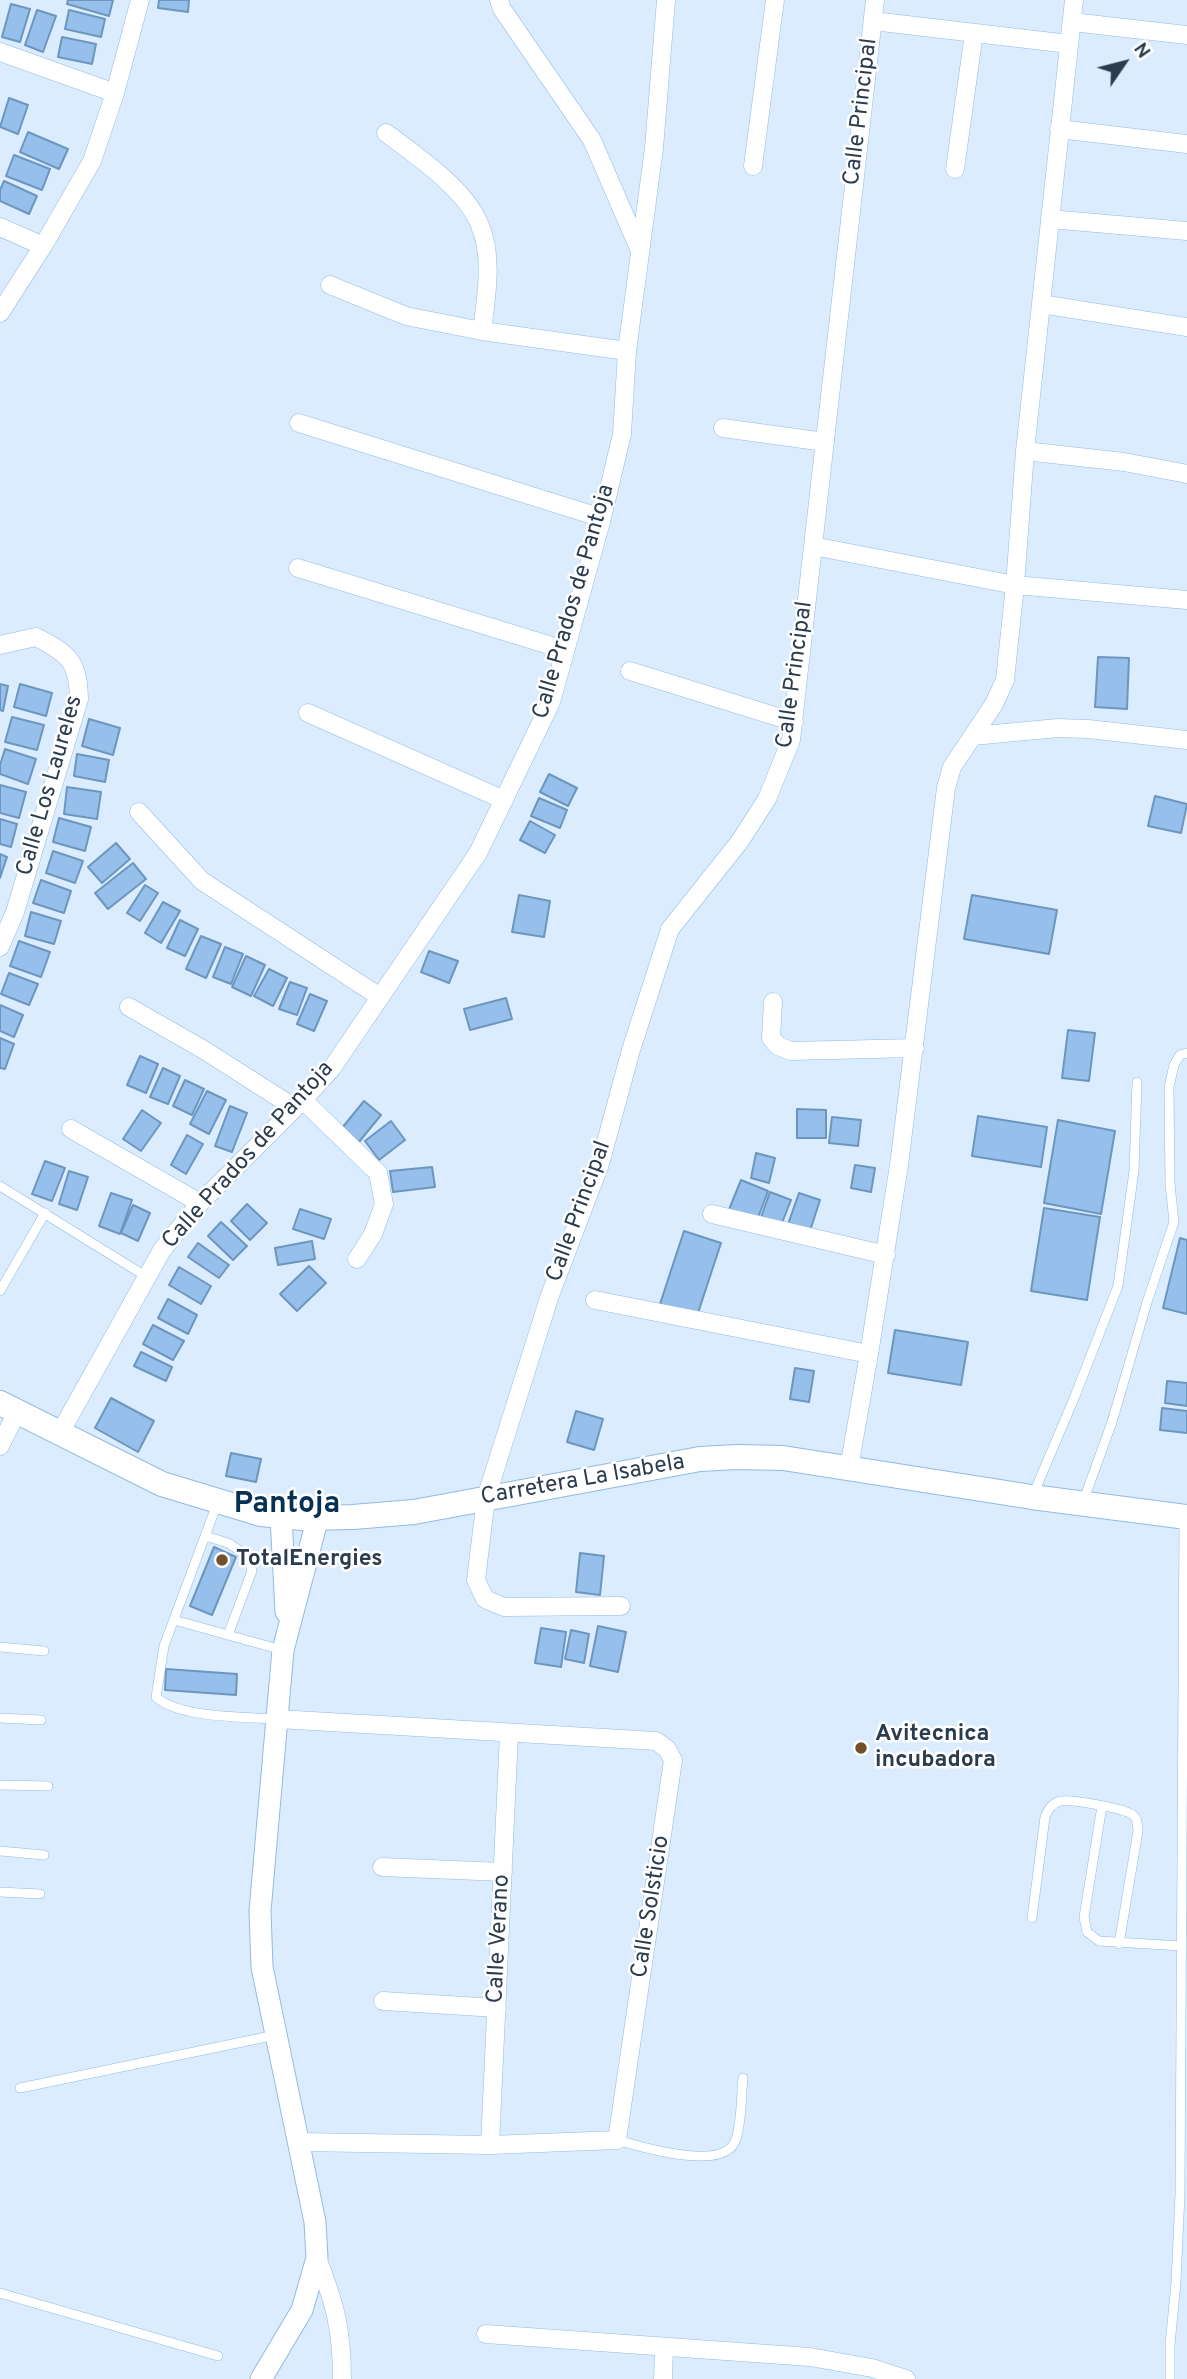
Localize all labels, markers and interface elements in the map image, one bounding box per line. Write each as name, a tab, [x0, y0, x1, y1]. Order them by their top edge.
north arrow	[1089, 28, 1159, 98]
street label: Calle Principal	[839, 37, 885, 187]
text: N	[1127, 38, 1155, 63]
street label: Calle Prados de Pantoja	[528, 481, 622, 723]
street label: Calle Principal	[772, 600, 820, 750]
street label: Calle Los Laureles	[12, 693, 90, 879]
street label: Calle Prados de Pantoja	[157, 1057, 341, 1255]
street label: Calle Principal	[542, 1138, 618, 1286]
street label: Carretera La Isabela	[479, 1449, 687, 1513]
district label: Pantoja	[234, 1488, 340, 1524]
place label: TotalEnergies	[236, 1546, 383, 1574]
marker: TotalEnergies	[214, 1552, 230, 1568]
place label: Avitecnica incubadora	[875, 1721, 996, 1775]
marker: Avitecnica incubadora	[853, 1740, 869, 1756]
street label: Calle Solsticio	[627, 1834, 677, 1980]
street label: Calle Verano	[483, 1874, 517, 2004]

